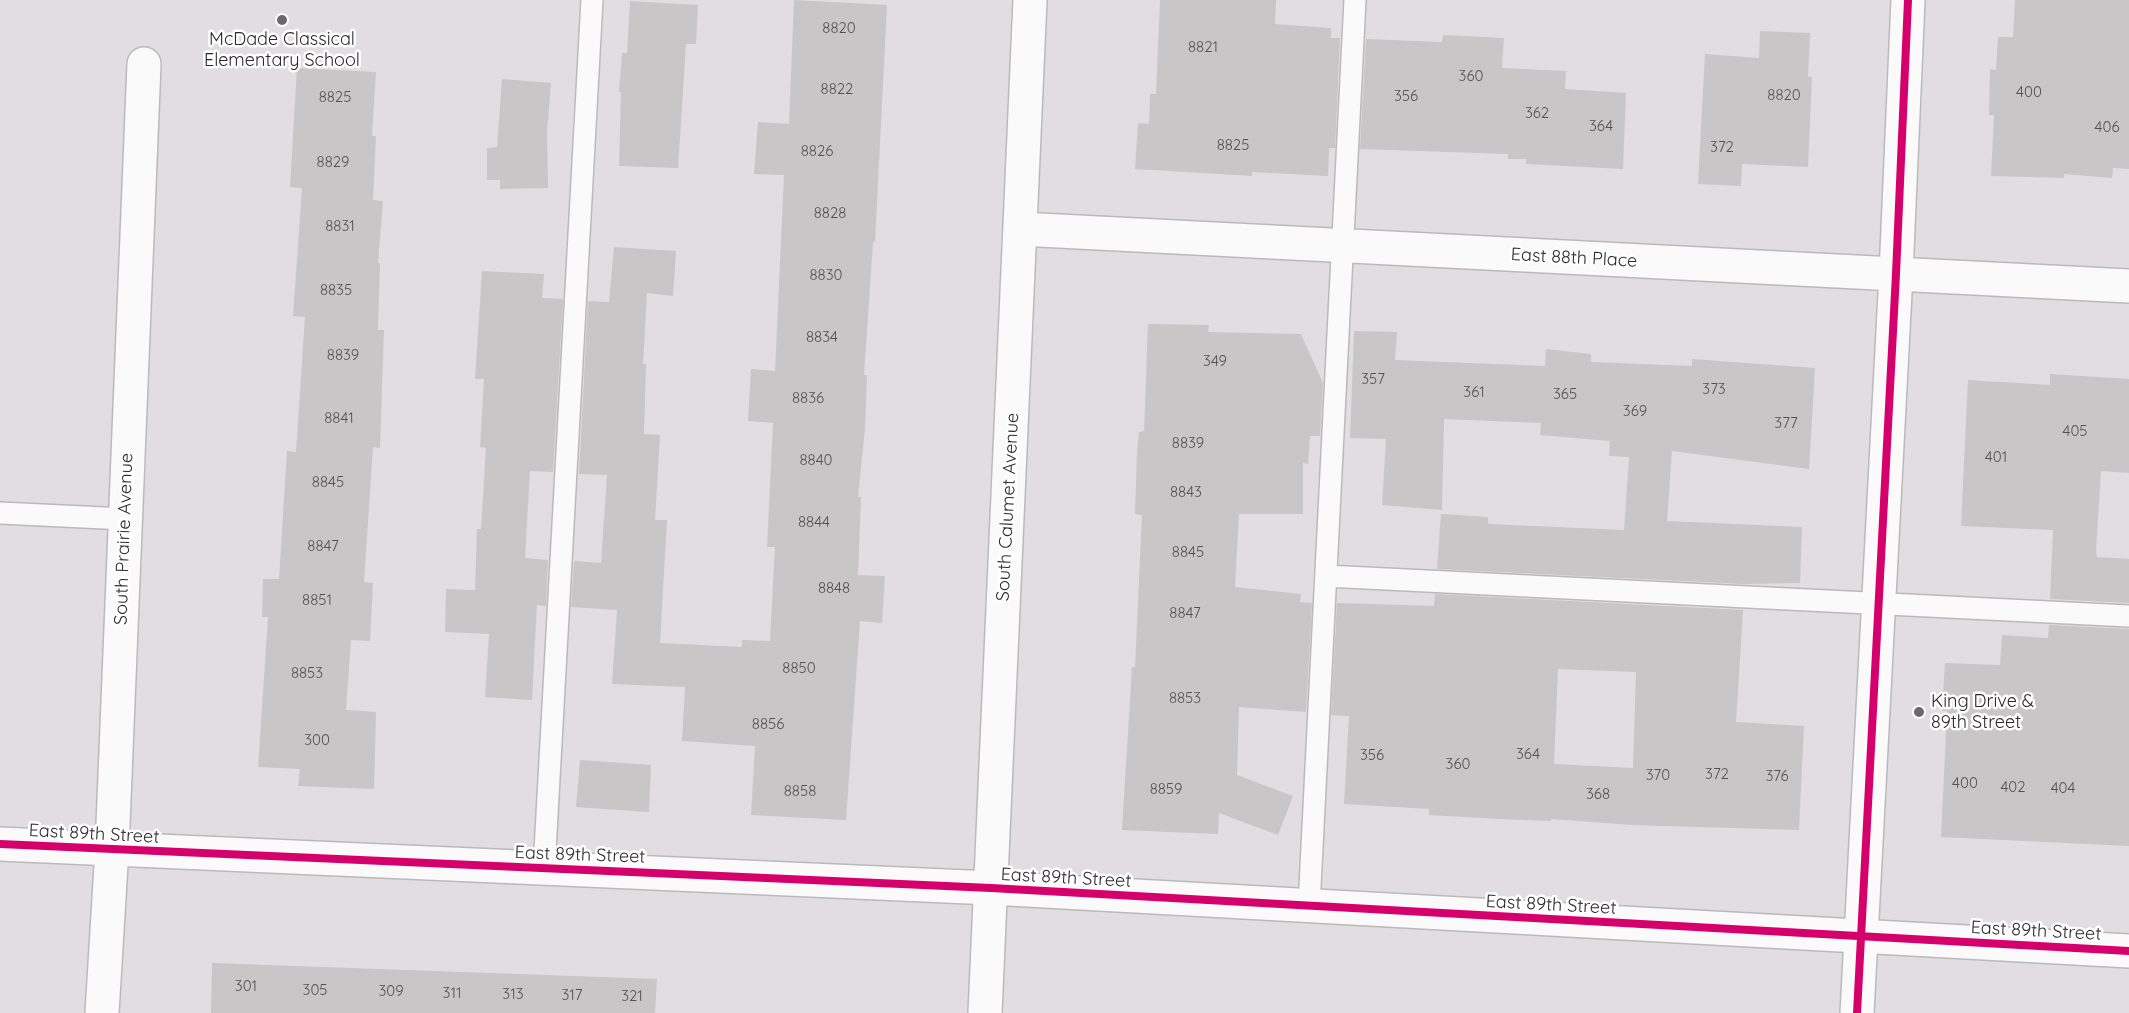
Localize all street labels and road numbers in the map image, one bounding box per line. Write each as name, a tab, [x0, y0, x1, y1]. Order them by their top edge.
street label: East 88th Place	[1510, 244, 1638, 272]
street label: South Calumet Avenue	[992, 412, 1024, 602]
street label: South Prairie Avenue	[110, 453, 138, 625]
street label: East 89th Street	[28, 820, 160, 848]
street label: East 89th Street	[514, 842, 646, 868]
street label: East 89th Street	[1000, 864, 1132, 892]
street label: East 89th Street	[1485, 891, 1617, 919]
street label: East 89th Street	[1970, 917, 2102, 945]

